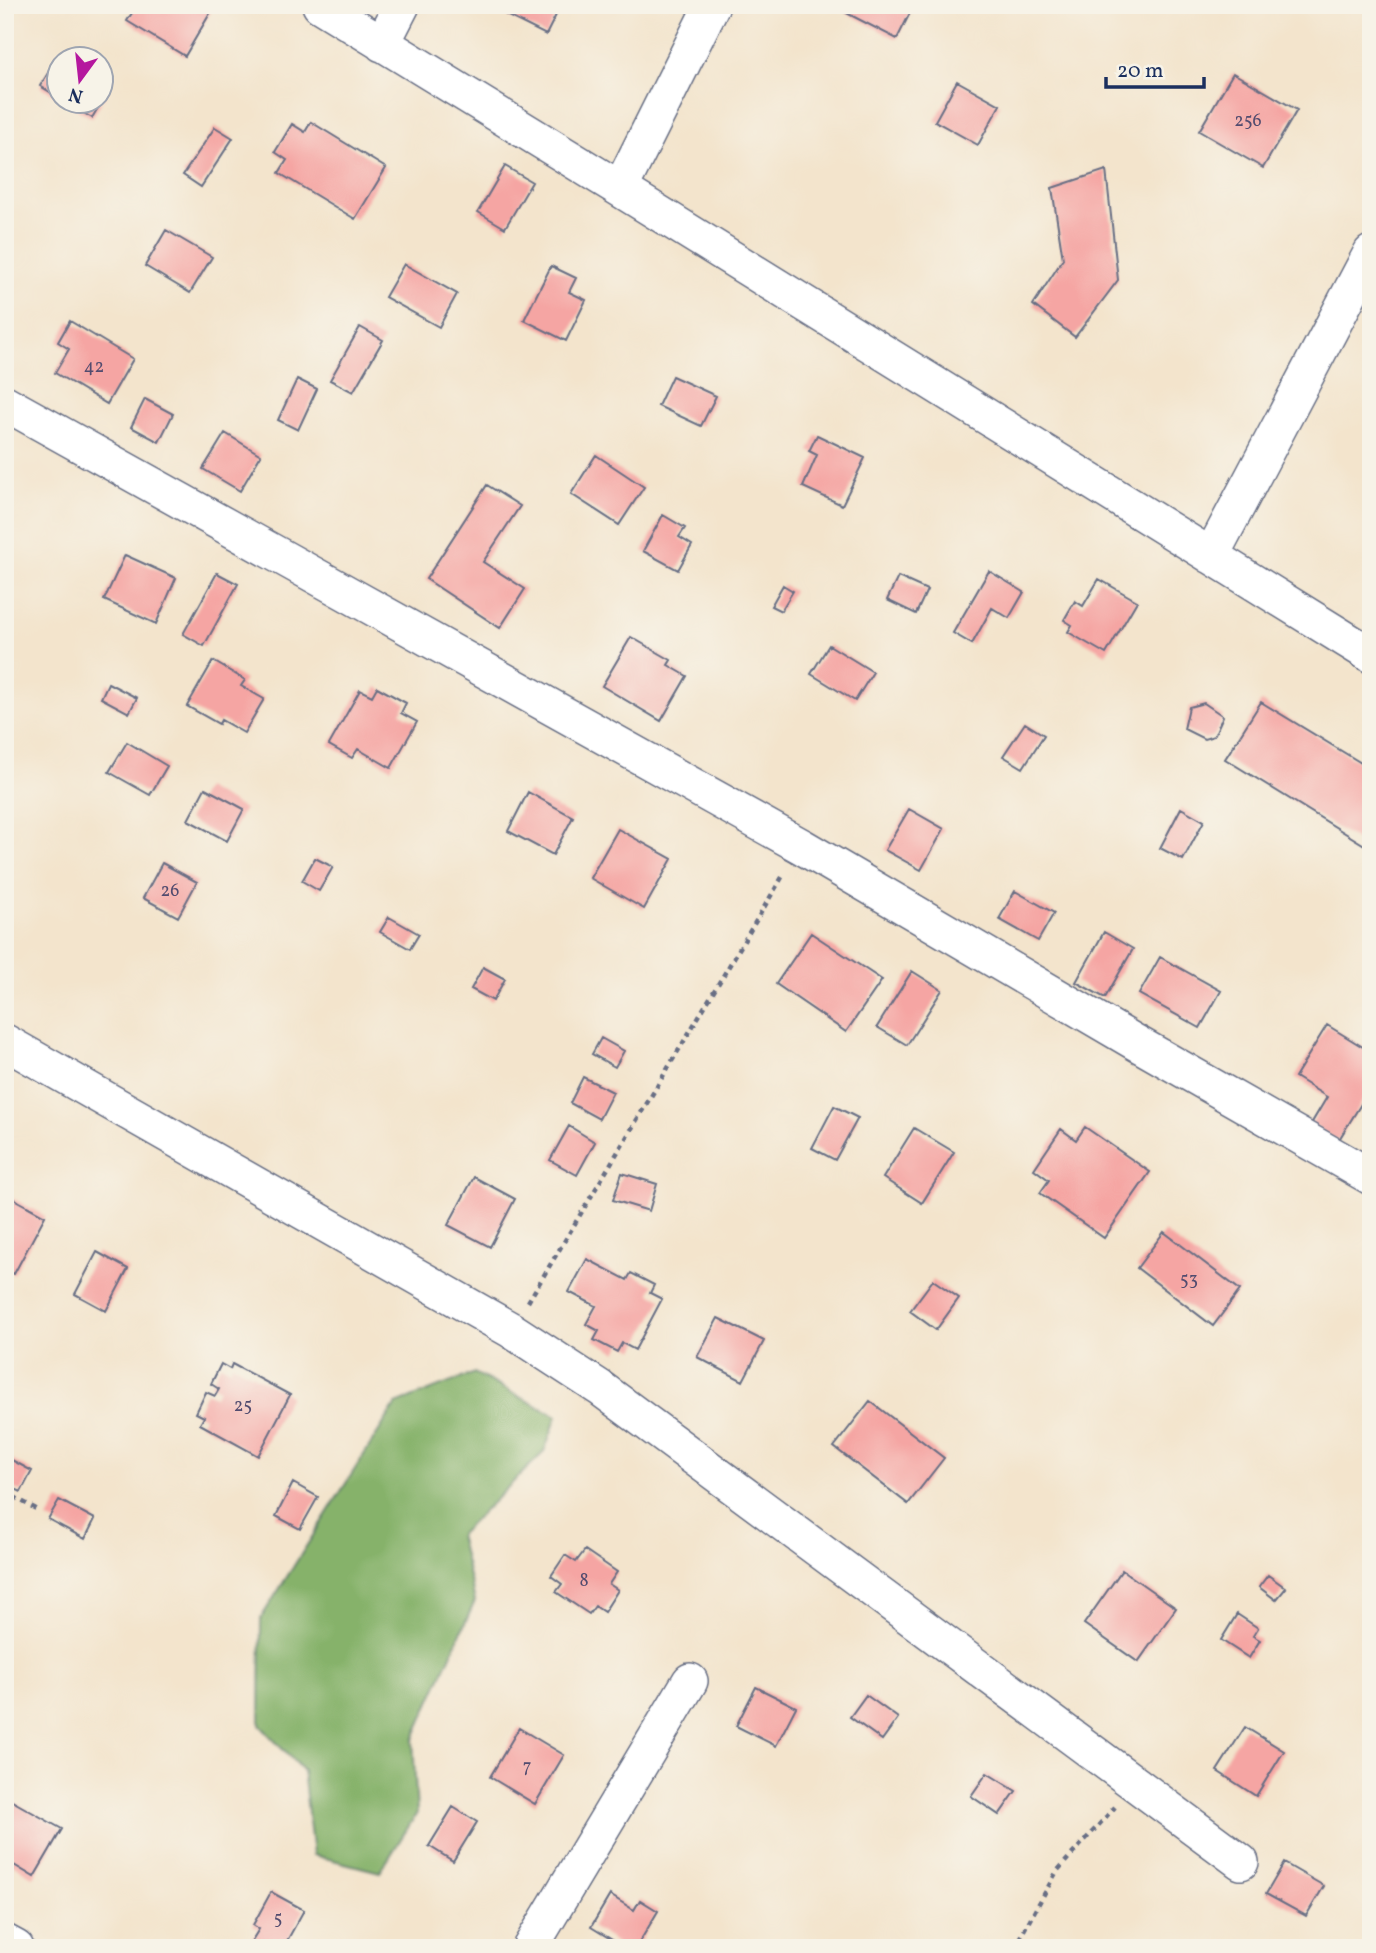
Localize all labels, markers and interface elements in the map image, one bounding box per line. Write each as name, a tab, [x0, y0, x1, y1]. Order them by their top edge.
north arrow	[46, 46, 116, 116]
scale bar	[1106, 46, 1204, 90]
text: 20 m	[1117, 57, 1163, 86]
text: N	[66, 80, 86, 109]
house number: 256	[1234, 109, 1262, 134]
house number: 42	[84, 355, 104, 380]
house number: 26	[161, 879, 179, 904]
house number: 53	[1180, 1268, 1198, 1293]
house number: 25	[234, 1394, 252, 1419]
house number: 8	[579, 1569, 589, 1594]
house number: 7	[523, 1755, 531, 1780]
house number: 5	[274, 1907, 282, 1932]

